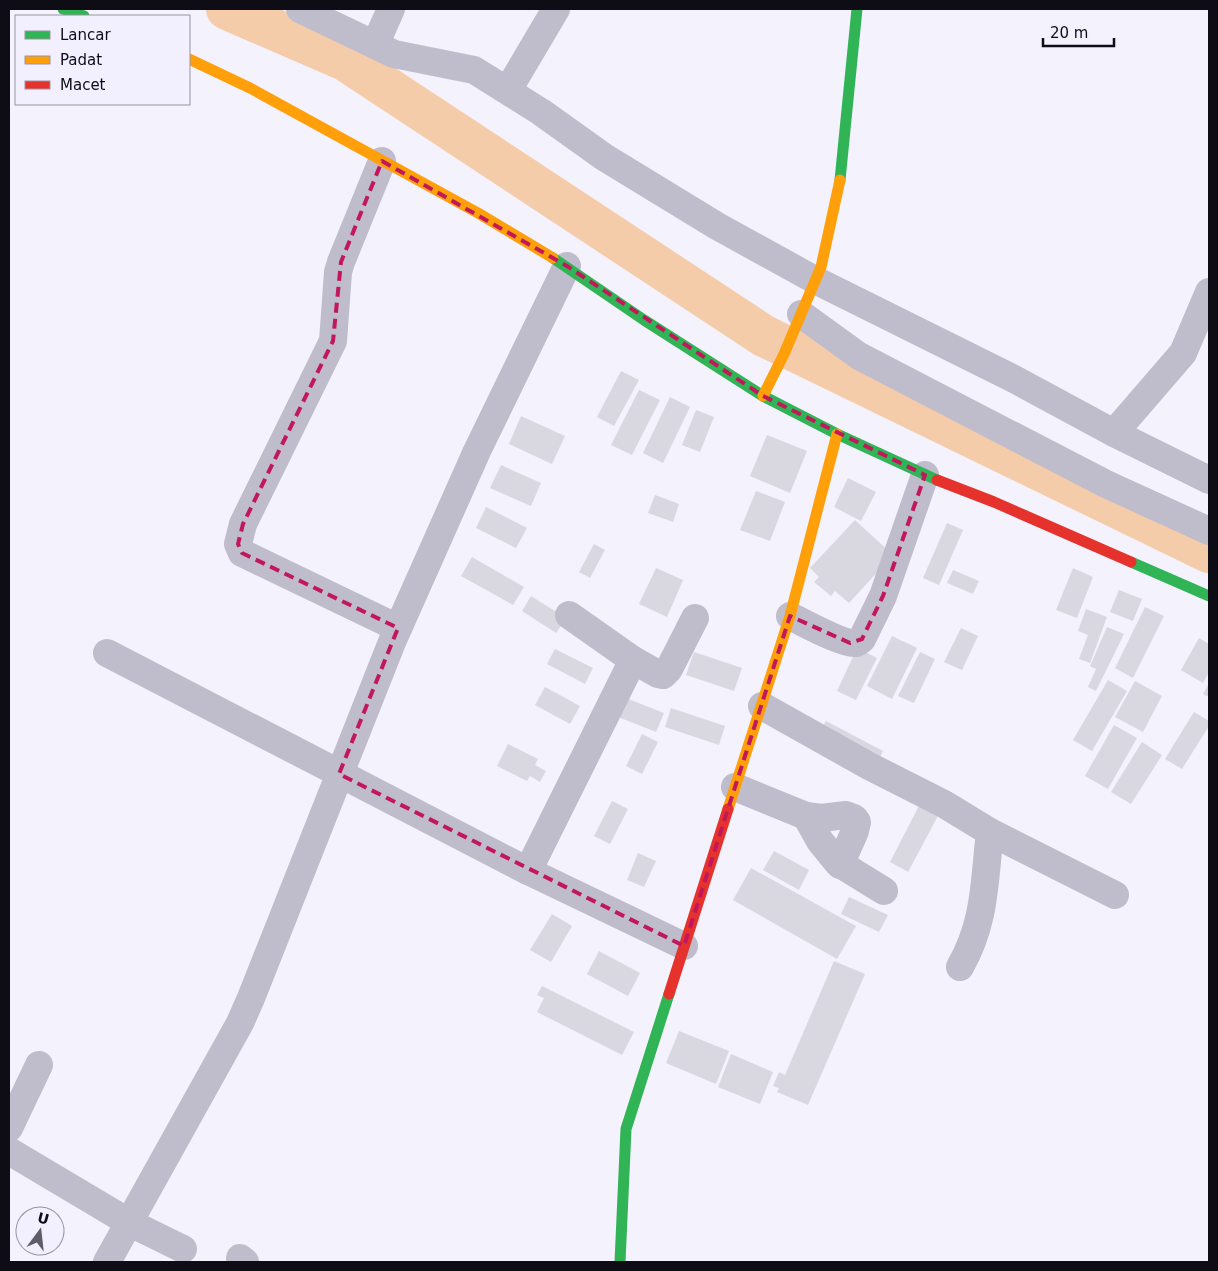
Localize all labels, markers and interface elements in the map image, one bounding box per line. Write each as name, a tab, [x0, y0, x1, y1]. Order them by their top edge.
legend	[15, 15, 190, 105]
scale bar	[1043, 15, 1114, 47]
text: 20 m	[1050, 24, 1088, 42]
text: Lancar	[60, 26, 111, 44]
text: Padat	[60, 51, 102, 69]
text: Macet	[60, 76, 106, 94]
north arrow	[15, 1206, 65, 1256]
text: U	[36, 1209, 51, 1228]

